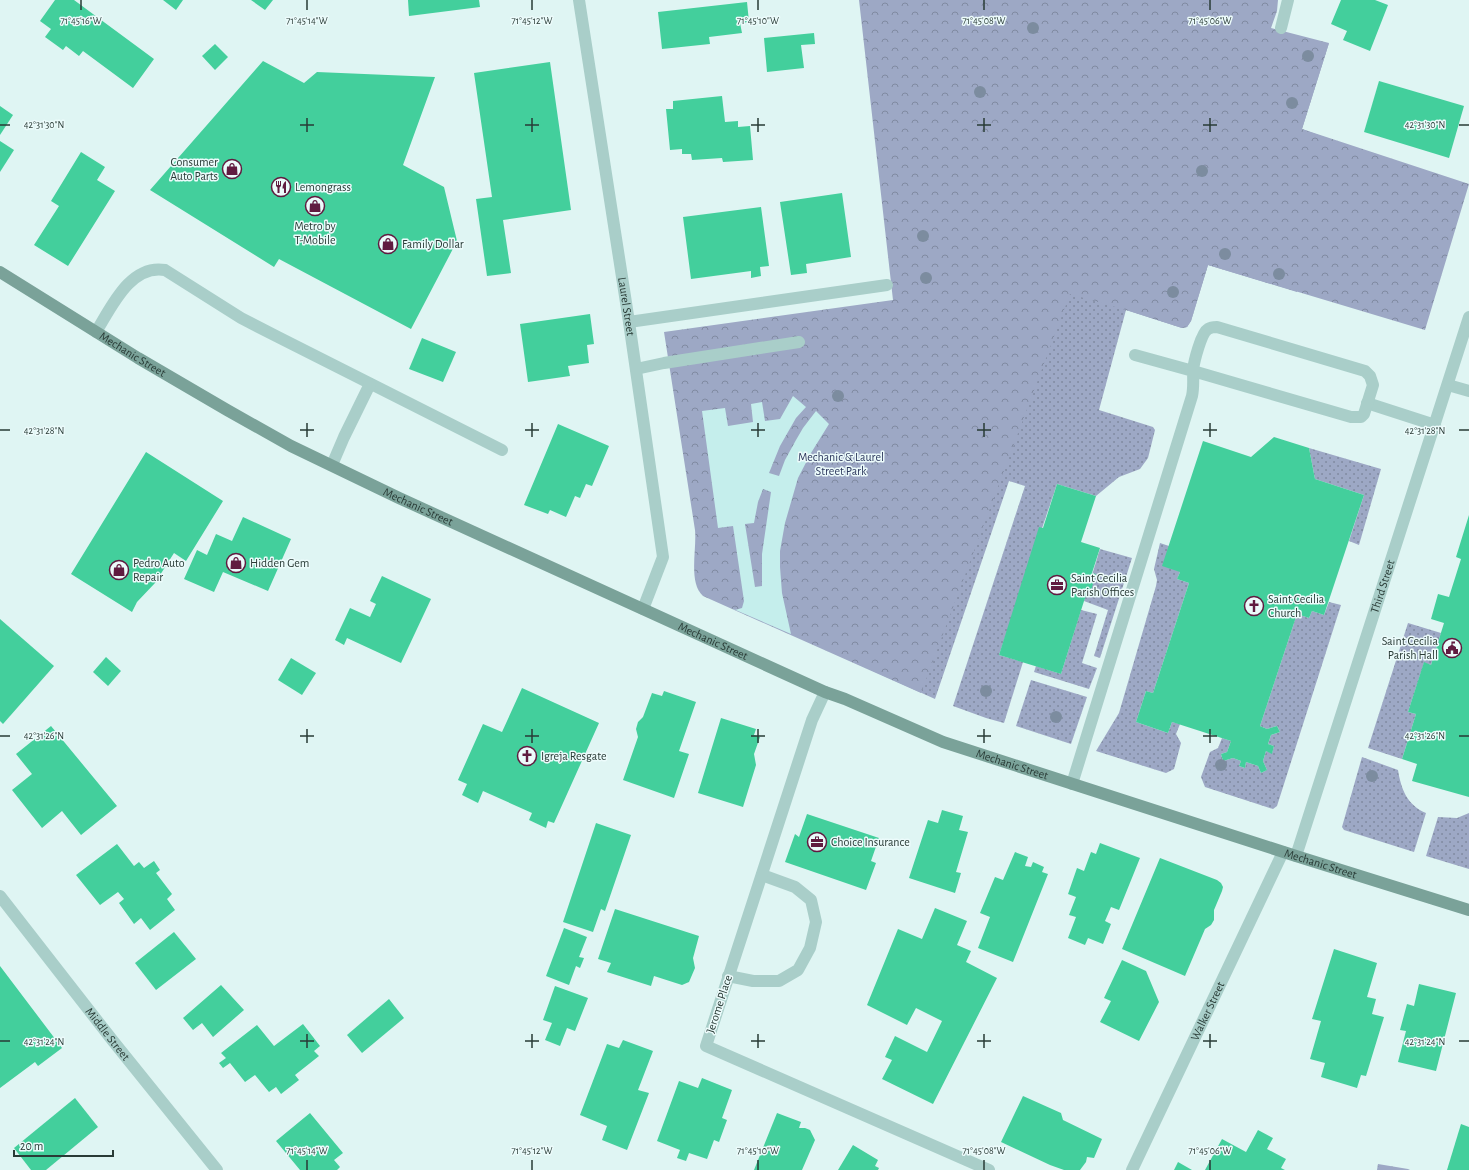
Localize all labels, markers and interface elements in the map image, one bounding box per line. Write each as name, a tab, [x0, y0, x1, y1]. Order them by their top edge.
text: 71°45'16"W	[60, 16, 102, 26]
text: 71°45'14"W	[286, 16, 328, 26]
text: 71°45'12"W	[511, 16, 553, 26]
text: 71°45'10"W	[737, 16, 779, 26]
text: 71°45'08"W	[962, 16, 1006, 26]
text: 71°45'06"W	[1188, 16, 1232, 26]
text: 42°31'30"N	[24, 120, 64, 130]
text: 42°31'30"N	[1405, 120, 1445, 130]
place label: Consumer Auto Parts	[170, 156, 218, 182]
shop icon: Consumer Auto Parts	[221, 158, 243, 180]
restaurant icon: Lemongrass	[270, 176, 292, 198]
place label: Lemongrass	[295, 181, 351, 193]
shop icon: Metro by T-Mobile	[304, 195, 326, 217]
place label: Metro by T-Mobile	[294, 220, 336, 246]
shop icon: Family Dollar	[377, 233, 399, 255]
place label: Family Dollar	[402, 238, 464, 251]
street label: Laurel Street	[616, 276, 637, 337]
street label: Mechanic Street	[97, 330, 168, 379]
text: 42°31'28"N	[24, 426, 64, 436]
text: 42°31'28"N	[1405, 426, 1445, 436]
park label: Mechanic & Laurel Street Park	[798, 451, 884, 477]
street label: Mechanic Street	[382, 485, 455, 528]
shop icon: Hidden Gem	[225, 552, 247, 574]
place label: Pedro Auto Repair	[133, 557, 185, 583]
place label: Hidden Gem	[250, 557, 309, 569]
street label: Third Street	[1368, 558, 1397, 615]
shop icon: Pedro Auto Repair	[108, 559, 130, 581]
place label: Saint Cecilia Parish Offices	[1071, 572, 1134, 598]
office icon: Saint Cecilia Parish Offices	[1046, 574, 1068, 596]
place label: Saint Cecilia Church	[1268, 593, 1325, 619]
church icon: Saint Cecilia Church	[1243, 595, 1265, 617]
street label: Mechanic Street	[676, 620, 750, 662]
place label: Saint Cecilia Parish Hall	[1382, 635, 1438, 661]
public building icon: Saint Cecilia Parish Hall	[1441, 637, 1463, 659]
text: 42°31'26"N	[24, 731, 64, 741]
text: 42°31'26"N	[1405, 731, 1445, 741]
church icon: Igreja Resgate	[516, 745, 538, 767]
street label: Mechanic Street	[975, 747, 1050, 782]
place label: Igreja Resgate	[541, 750, 607, 763]
office icon: Choice Insurance	[806, 831, 828, 853]
place label: Choice Insurance	[831, 836, 910, 848]
street label: Mechanic Street	[1283, 847, 1358, 881]
street label: Jerome Place	[704, 973, 734, 1035]
street label: Walker Street	[1188, 980, 1227, 1042]
street label: Middle Street	[83, 1005, 132, 1063]
text: 42°31'24"N	[24, 1037, 64, 1047]
text: 42°31'24"N	[1405, 1037, 1445, 1047]
scale bar	[14, 1132, 113, 1158]
text: 20 m	[20, 1140, 43, 1152]
text: 71°45'14"W	[286, 1146, 328, 1156]
text: 71°45'12"W	[511, 1146, 553, 1156]
text: 71°45'10"W	[737, 1146, 779, 1156]
text: 71°45'08"W	[962, 1146, 1006, 1156]
text: 71°45'06"W	[1188, 1146, 1232, 1156]

